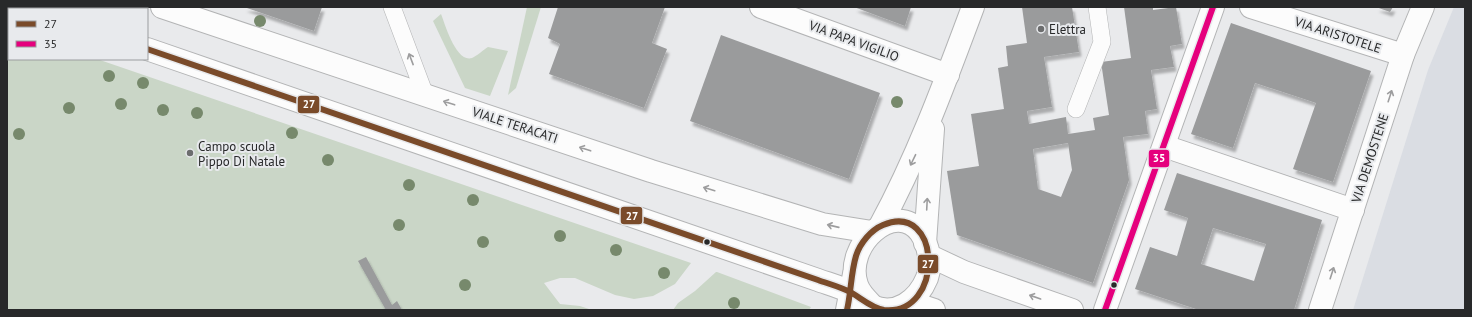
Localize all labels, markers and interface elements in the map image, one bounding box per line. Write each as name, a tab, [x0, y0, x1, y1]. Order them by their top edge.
legend	[8, 8, 148, 60]
street label: VIA ARISTOTELE	[1292, 13, 1383, 57]
text: 27	[44, 16, 57, 31]
street label: VIA PAPA VIGILIO	[806, 16, 901, 65]
place label: Elettra	[1049, 21, 1086, 38]
marker: Elettra	[1036, 24, 1046, 34]
text: 35	[44, 36, 57, 51]
one-way arrow	[407, 53, 415, 65]
one-way arrow	[1387, 90, 1394, 103]
line badge: 27	[297, 95, 320, 114]
text: 27	[303, 97, 315, 111]
one-way arrow	[442, 99, 455, 106]
street label: VIALE TERACATI	[469, 103, 560, 147]
street label: VIA DEMOSTENE	[1347, 111, 1392, 206]
place label: Campo scuola Pippo Di Natale	[198, 138, 285, 170]
one-way arrow	[580, 144, 592, 152]
marker: Campo scuola Pippo Di Natale	[185, 148, 195, 158]
line badge: 35	[1148, 149, 1170, 168]
text: 35	[1153, 151, 1165, 165]
one-way arrow	[909, 154, 916, 166]
one-way arrow	[703, 185, 716, 192]
one-way arrow	[923, 198, 931, 211]
line badge: 27	[620, 206, 643, 225]
text: 27	[626, 209, 638, 223]
one-way arrow	[827, 222, 840, 230]
unlabelled marker	[702, 237, 712, 247]
line badge: 27	[917, 254, 939, 274]
text: 27	[922, 257, 934, 271]
one-way arrow	[1329, 267, 1337, 279]
unlabelled marker	[1109, 280, 1119, 290]
one-way arrow	[1029, 293, 1042, 300]

